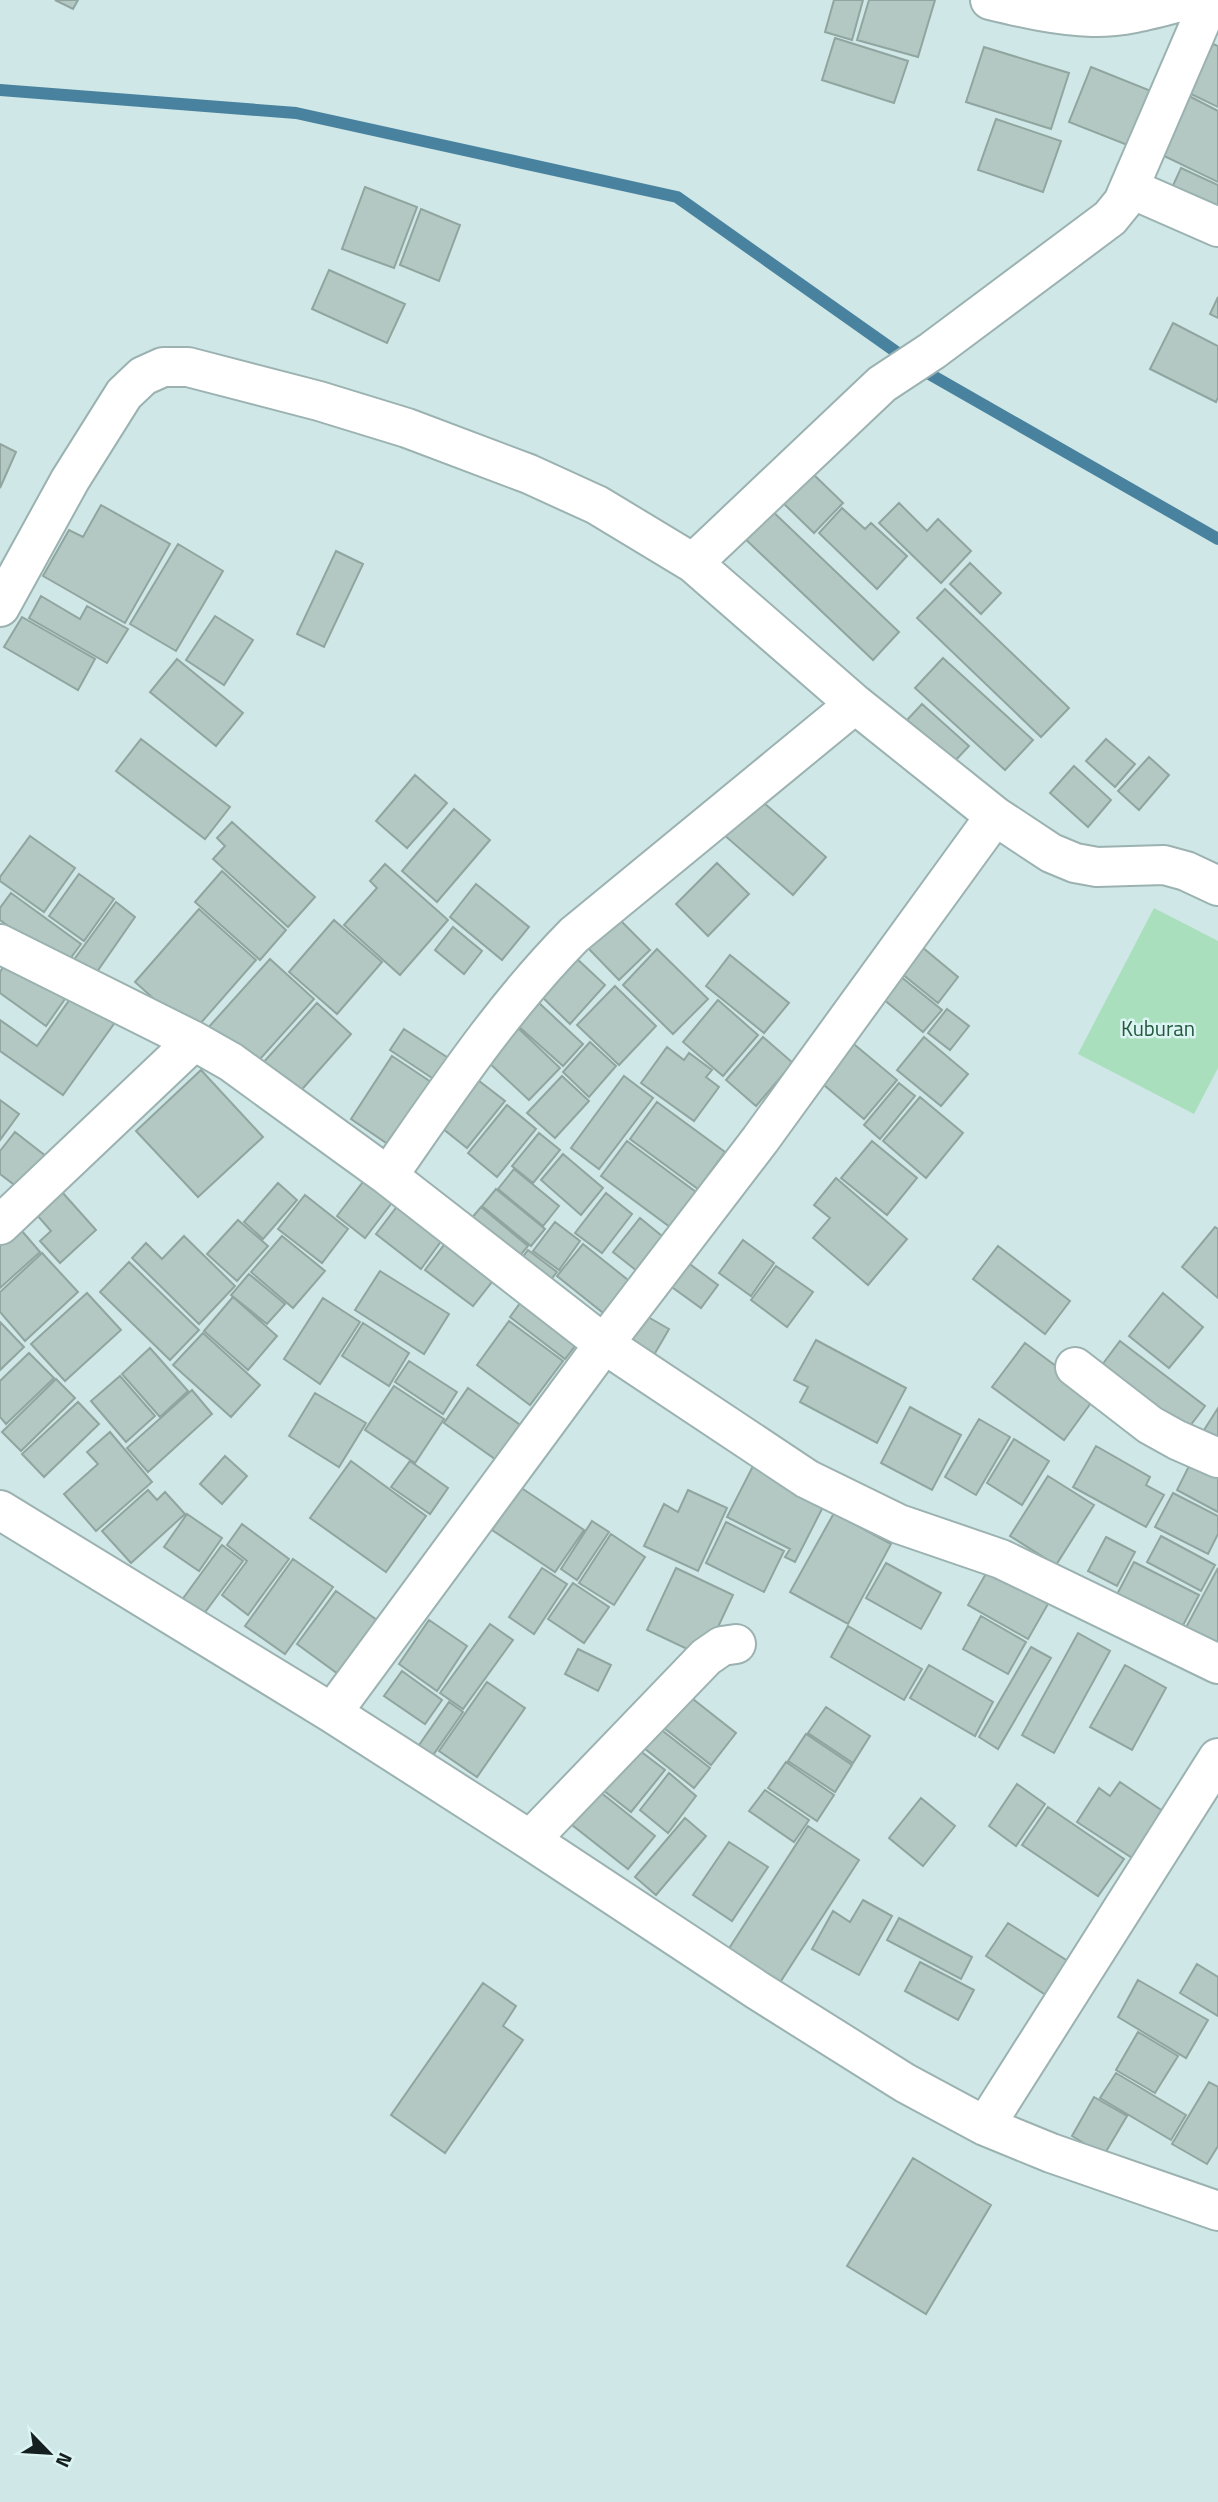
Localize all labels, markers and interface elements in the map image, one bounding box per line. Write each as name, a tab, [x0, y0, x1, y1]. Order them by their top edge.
park label: Kuburan	[1121, 1012, 1195, 1044]
north arrow	[14, 2418, 84, 2488]
text: N	[49, 2448, 81, 2472]

